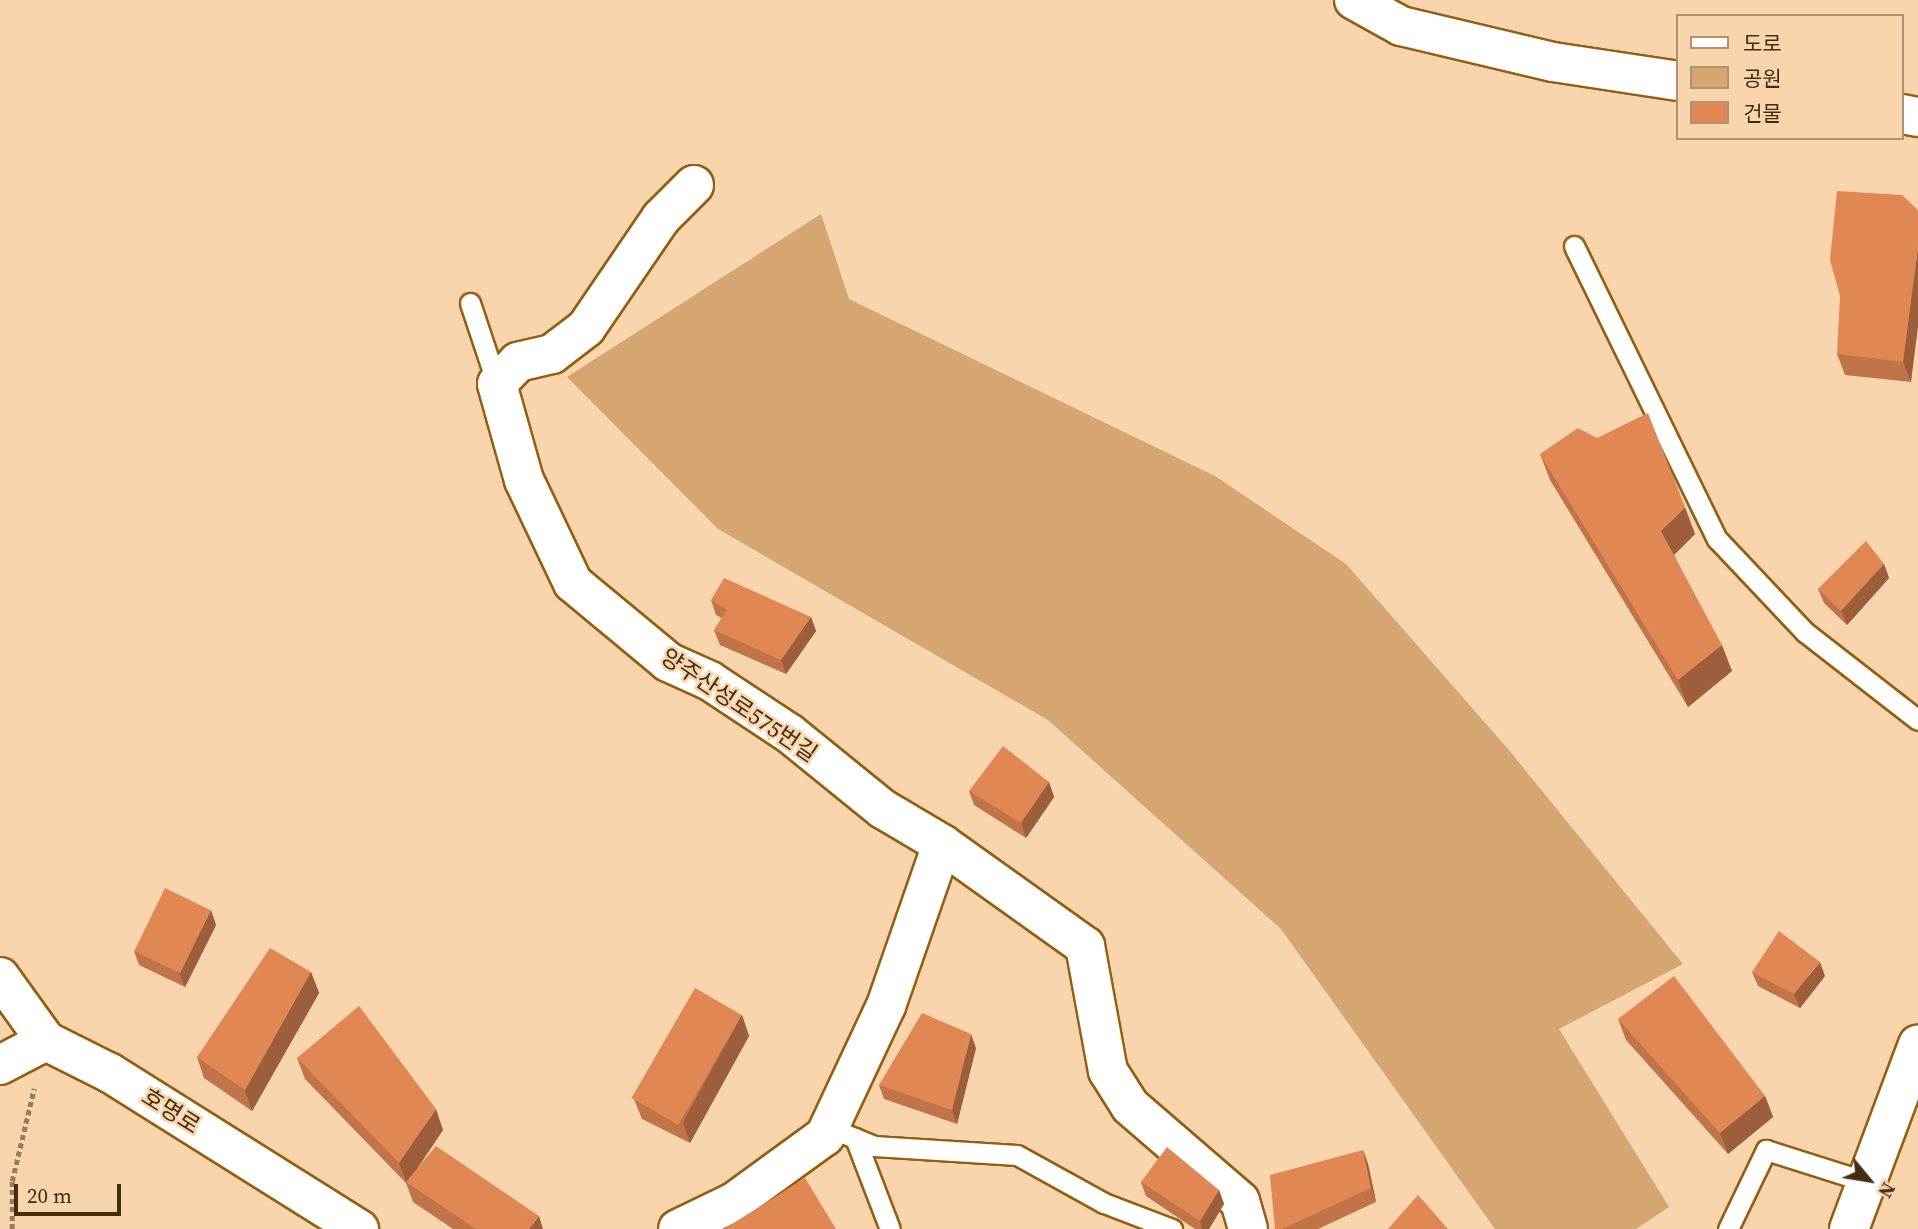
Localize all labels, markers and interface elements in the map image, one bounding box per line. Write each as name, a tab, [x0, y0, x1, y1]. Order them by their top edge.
legend	[1676, 14, 1904, 140]
text: 도로	[1743, 29, 1782, 58]
text: 공원	[1743, 64, 1782, 93]
text: 건물	[1743, 99, 1782, 128]
street label: 양주산성로575번길	[656, 642, 822, 768]
street label: 호명로	[137, 1082, 205, 1140]
north arrow	[1834, 1145, 1904, 1215]
scale bar	[18, 1170, 124, 1214]
text: N	[1872, 1178, 1902, 1203]
text: 20 m	[27, 1181, 72, 1210]

